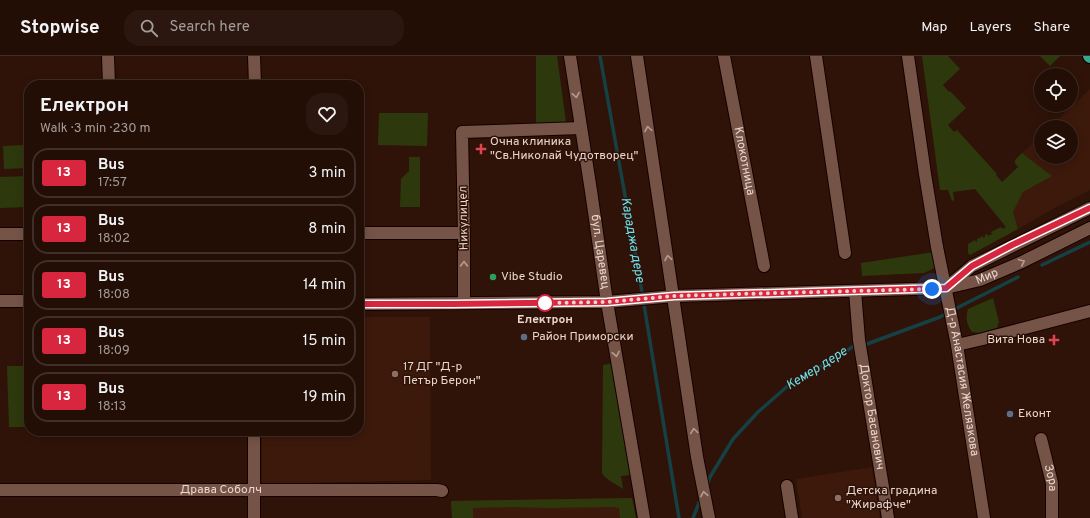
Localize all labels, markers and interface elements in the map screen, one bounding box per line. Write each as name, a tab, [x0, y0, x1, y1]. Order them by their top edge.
search box	[124, 10, 404, 46]
text: Stopwise	[20, 16, 100, 40]
icon: search	[138, 17, 160, 39]
text: Search here	[170, 18, 250, 37]
text: Map	[921, 19, 947, 36]
text: Layers	[969, 19, 1011, 36]
text: Share	[1033, 19, 1070, 36]
map controls	[1034, 68, 1078, 164]
button: locate	[1034, 68, 1078, 112]
one-way arrow	[571, 91, 580, 98]
button: heart	[306, 93, 348, 135]
text: Електрон	[40, 94, 129, 118]
button: layers	[1034, 120, 1078, 164]
text: Walk · 3 min · 230 m	[40, 121, 151, 137]
one-way arrow	[645, 126, 653, 132]
street label: Клокотница	[730, 126, 758, 197]
place label: Очна клиника "Св.Николай Чудотворец"	[490, 134, 639, 164]
marker: Очна клиника "Св.Николай Чудотворец"	[475, 143, 487, 155]
text: Bus	[98, 156, 125, 175]
text: 13	[57, 164, 71, 181]
text: 3 min	[308, 164, 346, 183]
text: 17:57	[98, 175, 127, 191]
street label: Никулицел	[455, 186, 473, 250]
water label: Караджа дере	[617, 196, 647, 284]
text: Bus	[98, 212, 125, 231]
street label: бул. Царевец	[586, 213, 613, 290]
text: 13	[57, 220, 71, 237]
text: 8 min	[308, 220, 346, 239]
text: 18:02	[98, 231, 130, 247]
one-way arrow	[664, 255, 673, 261]
one-way arrow	[1017, 259, 1025, 267]
one-way arrow	[460, 261, 468, 267]
street label: Мир	[973, 265, 1001, 289]
text: Bus	[98, 268, 125, 287]
place label: Vibe Studio	[501, 269, 563, 285]
marker: Vibe Studio	[488, 272, 498, 282]
text: 13	[57, 276, 71, 293]
text: 14 min	[303, 276, 346, 295]
your location	[922, 279, 942, 299]
text: 18:08	[98, 287, 130, 303]
marker: Електрон	[536, 294, 554, 312]
street label: Д-р Анастасия Желязкова	[941, 305, 982, 457]
place label: Електрон	[517, 312, 573, 328]
text: Bus	[98, 324, 125, 343]
place label: Район Приморски	[532, 329, 634, 345]
text: 13	[57, 332, 71, 349]
text: 15 min	[303, 332, 346, 351]
marker: Район Приморски	[519, 332, 529, 342]
place label: Вита Нова	[987, 332, 1045, 348]
marker: Вита Нова	[1048, 334, 1060, 346]
text: 18:09	[98, 343, 130, 359]
water label: Кемер дере	[783, 344, 851, 394]
one-way arrow	[611, 351, 620, 357]
place label: 17 ДГ "Д-р Петър Берон"	[403, 359, 481, 389]
street label: Доктор Басанович	[855, 363, 888, 471]
marker: 17 ДГ "Д-р Петър Берон"	[390, 369, 400, 379]
text: Bus	[98, 380, 125, 399]
text: 13	[57, 388, 71, 405]
text: 19 min	[303, 388, 346, 407]
text: 18:13	[98, 399, 126, 415]
place label: Еконт	[1018, 406, 1052, 422]
marker: Еконт	[1005, 409, 1015, 419]
one-way arrow	[690, 428, 699, 434]
street label: Зора	[1040, 462, 1060, 491]
street label: Драва Соболч	[180, 482, 262, 498]
place label: Детска градина "Жирафче"	[846, 483, 937, 513]
one-way arrow	[700, 491, 709, 497]
marker: Детска градина "Жирафче"	[833, 493, 843, 503]

